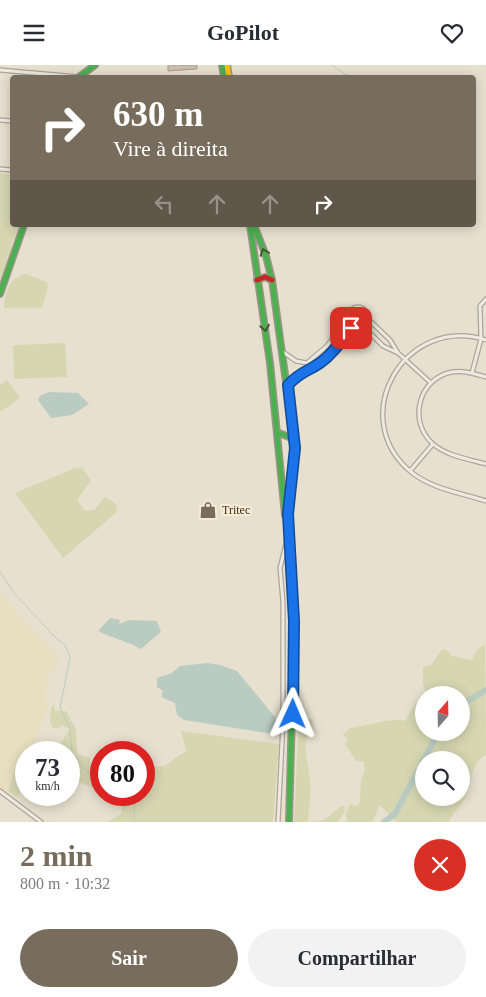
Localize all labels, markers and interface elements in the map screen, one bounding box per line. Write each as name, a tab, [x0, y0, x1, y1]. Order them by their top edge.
icon: menu	[20, 19, 48, 47]
icon: heart	[438, 19, 466, 47]
text: GoPilot	[207, 20, 279, 45]
icon: right	[30, 95, 95, 160]
text: 630 m	[113, 95, 203, 134]
text: Vire à direita	[113, 136, 228, 161]
icon: left	[150, 190, 178, 218]
icon: ahead	[203, 190, 231, 218]
icon: ahead	[256, 190, 284, 218]
icon: right	[309, 190, 337, 218]
one-way arrow	[260, 248, 270, 257]
pin	[330, 307, 372, 349]
icon: arrive	[337, 314, 365, 342]
one-way arrow	[259, 324, 270, 333]
shop icon: Tritec	[198, 500, 218, 520]
place label: Tritec	[222, 503, 250, 517]
north arrow	[415, 686, 470, 741]
map controls	[415, 686, 470, 806]
position arrow	[266, 687, 318, 739]
speed limit sign: 80	[90, 741, 155, 806]
button: search	[415, 751, 470, 806]
text: 73	[35, 754, 60, 781]
text: km/h	[35, 779, 60, 793]
text: 2 min	[20, 839, 93, 872]
button: close	[414, 839, 466, 891]
text: 800 m · 10:32	[20, 875, 110, 892]
button: Sair	[20, 929, 238, 987]
button: Compartilhar	[248, 929, 466, 987]

